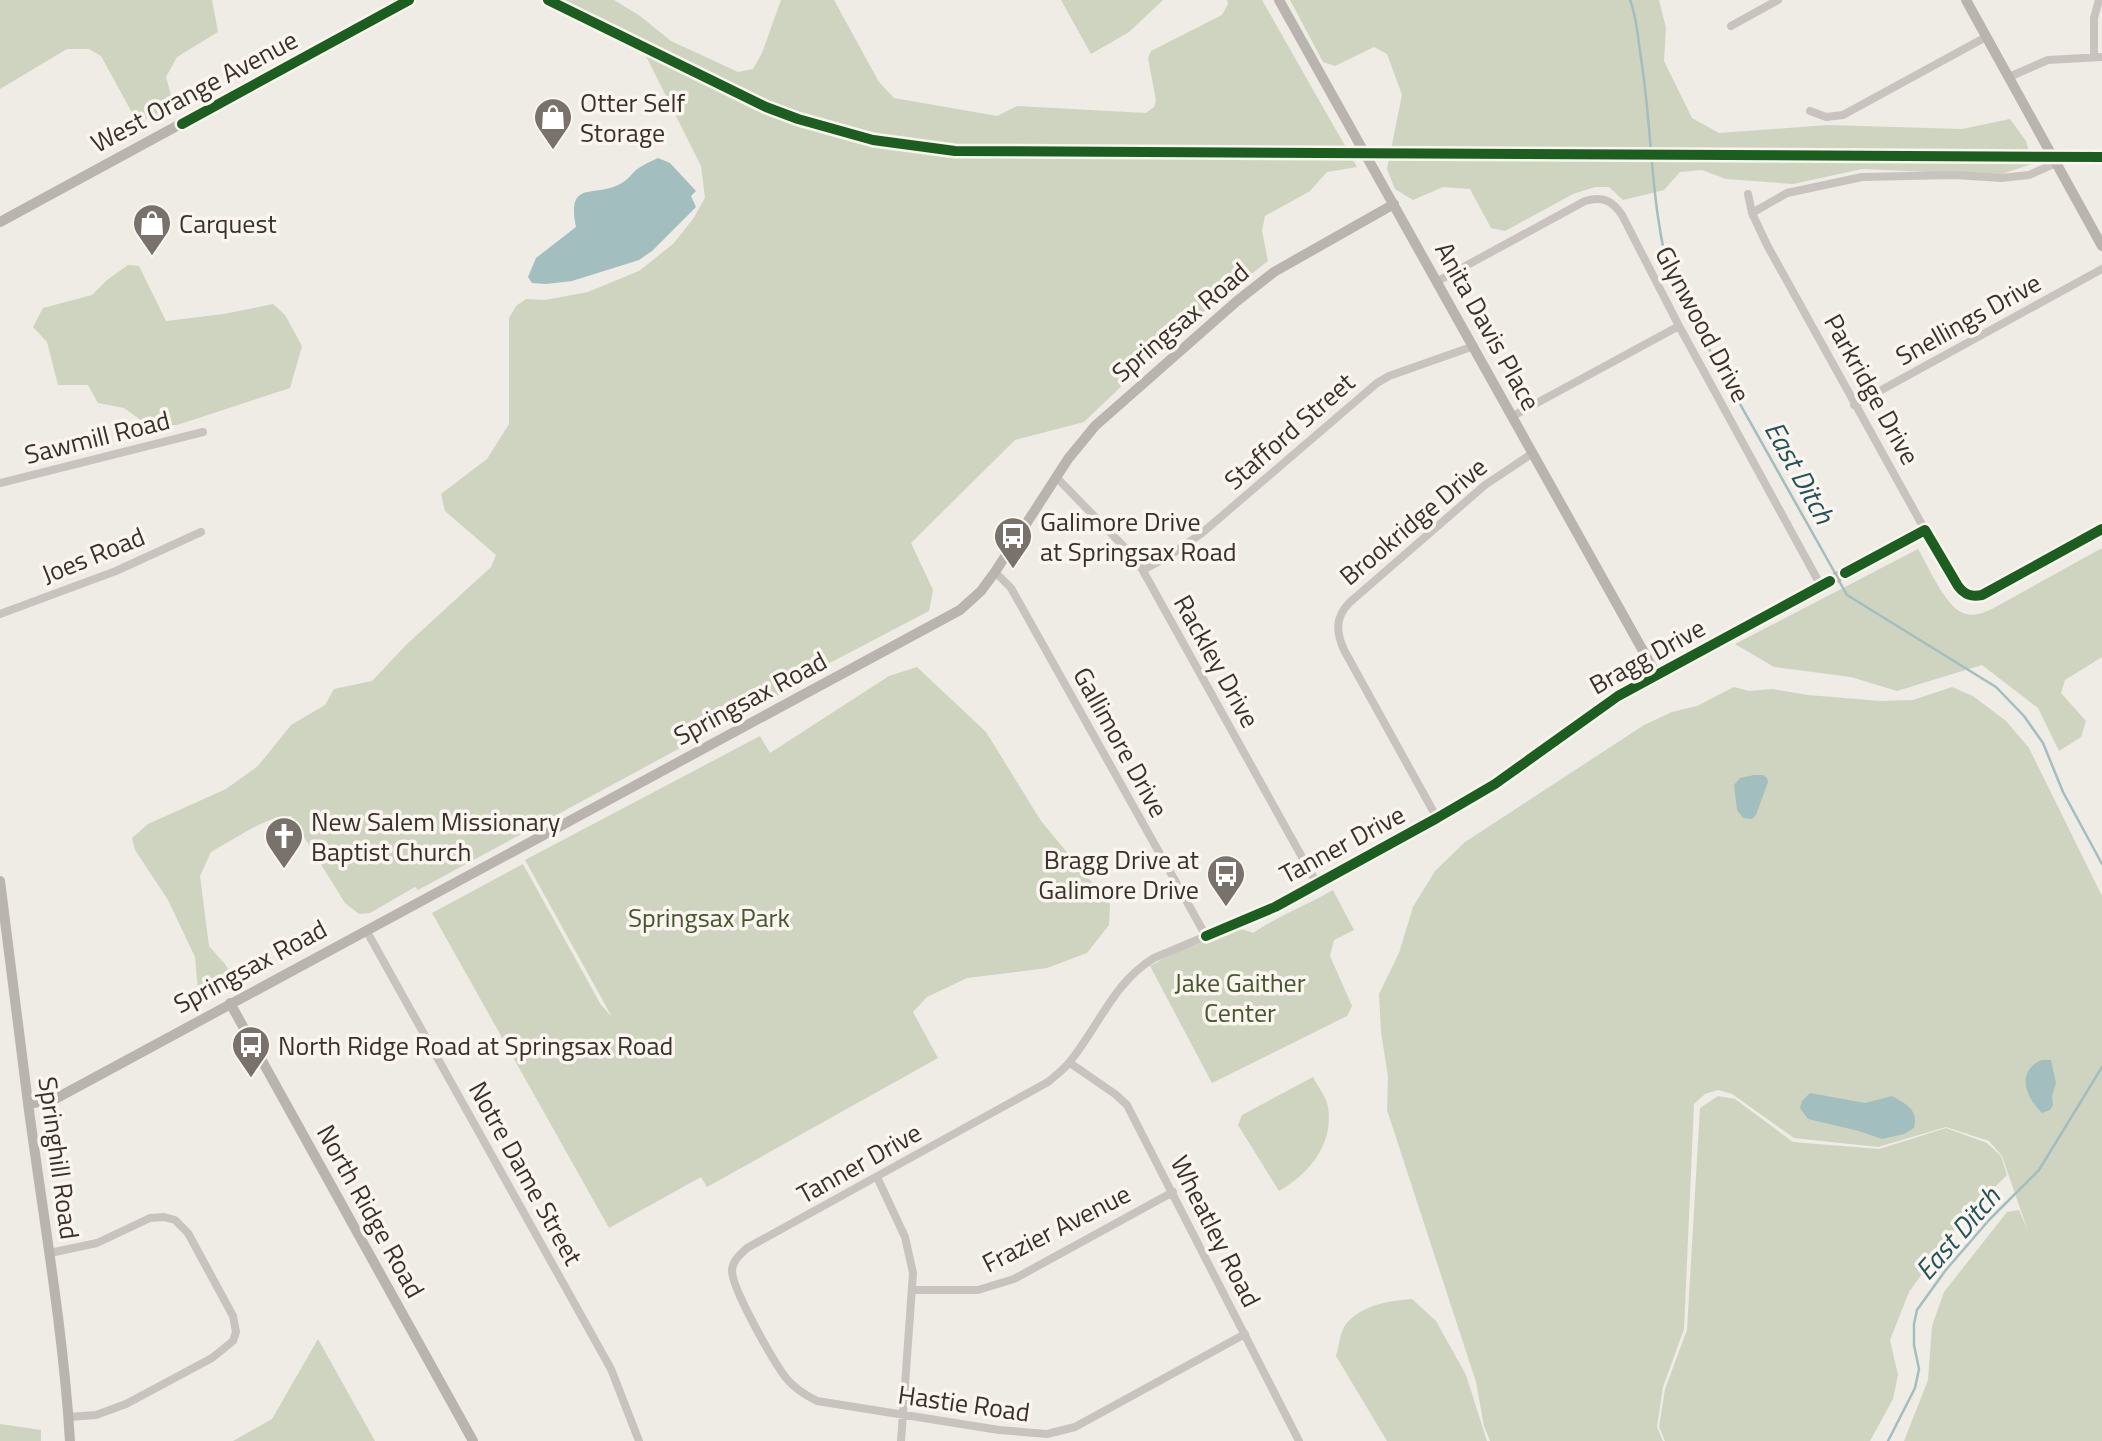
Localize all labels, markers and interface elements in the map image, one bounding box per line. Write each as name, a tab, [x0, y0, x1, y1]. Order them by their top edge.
street label: West Orange Avenue	[84, 20, 304, 162]
place label: Otter Self Storage	[580, 83, 685, 152]
shop icon: Otter Self Storage	[532, 96, 574, 151]
shop icon: Carquest	[131, 202, 173, 257]
place label: Carquest	[179, 204, 277, 243]
street label: Anita Davis Place	[1426, 235, 1550, 417]
street label: Glynwood Drive	[1645, 239, 1761, 409]
street label: Springsax Road	[1103, 253, 1257, 391]
street label: Snellings Drive	[1888, 263, 2048, 375]
street label: Parkridge Drive	[1814, 306, 1930, 472]
street label: Stafford Street	[1215, 363, 1363, 499]
street label: Sawmill Road	[20, 400, 174, 474]
water label: East Ditch	[1754, 413, 1846, 532]
street label: Brookridge Drive	[1331, 448, 1495, 594]
place label: Galimore Drive at Springsax Road	[1040, 502, 1237, 571]
bus stop icon: Galimore Drive at Springsax Road	[992, 515, 1034, 570]
street label: Joes Road	[35, 517, 151, 593]
street label: Rackley Drive	[1164, 587, 1270, 735]
street label: Bragg Drive	[1582, 608, 1712, 704]
street label: Springsax Road	[666, 641, 834, 755]
street label: Gallimore Drive	[1064, 660, 1178, 824]
street label: Tanner Drive	[1272, 795, 1412, 893]
place label: New Salem Missionary Baptist Church	[311, 802, 560, 871]
church icon: New Salem Missionary Baptist Church	[263, 815, 305, 870]
place label: Bragg Drive at Galimore Drive	[1038, 840, 1199, 909]
bus stop icon: Bragg Drive at Galimore Drive	[1205, 853, 1247, 908]
park label: Springsax Park	[628, 898, 790, 937]
street label: Springsax Road	[166, 909, 334, 1023]
park label: Jake Gaither Center	[1174, 963, 1306, 1032]
bus stop icon: North Ridge Road at Springsax Road	[230, 1024, 272, 1079]
place label: North Ridge Road at Springsax Road	[278, 1026, 673, 1065]
street label: Springhill Road	[28, 1074, 90, 1242]
street label: Notre Dame Street	[459, 1074, 593, 1272]
street label: Tanner Drive	[790, 1113, 928, 1213]
street label: North Ridge Road	[307, 1117, 435, 1305]
street label: Wheatley Road	[1161, 1148, 1271, 1314]
street label: Frazier Avenue	[975, 1174, 1137, 1282]
water label: East Ditch	[1904, 1176, 2011, 1289]
street label: Hastie Road	[896, 1374, 1032, 1432]

